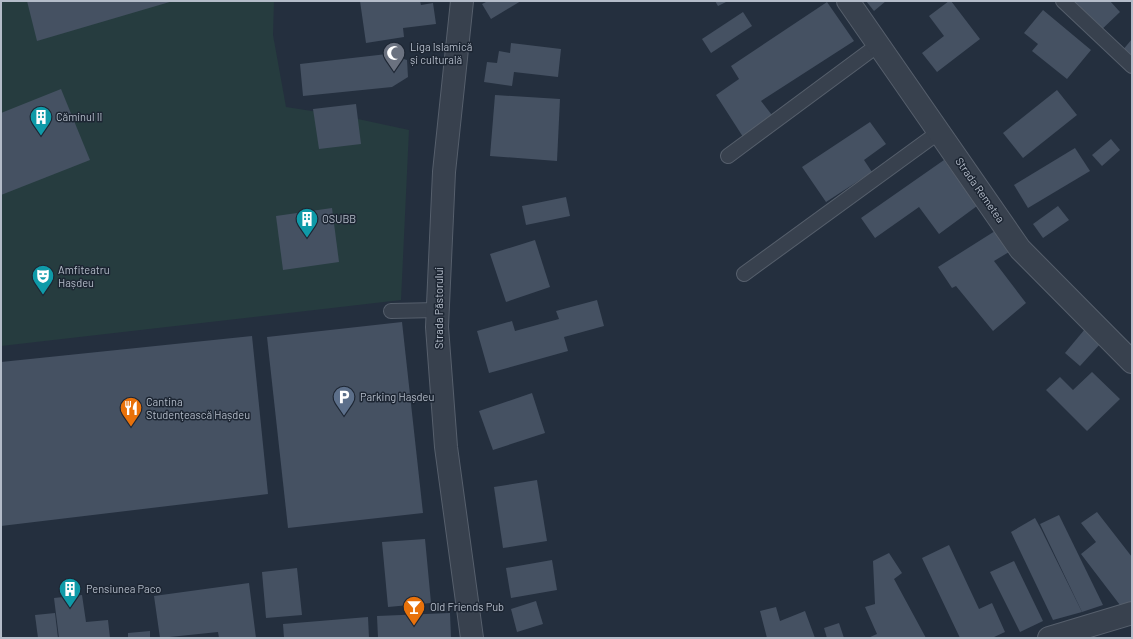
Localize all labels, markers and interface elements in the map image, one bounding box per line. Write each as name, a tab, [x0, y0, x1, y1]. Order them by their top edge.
mosque icon: Liga Islamică și culturală	[381, 40, 407, 73]
place label: Liga Islamică și culturală	[410, 40, 472, 66]
building icon: Căminul II	[28, 104, 54, 137]
place label: Căminul II	[56, 110, 102, 123]
street label: Strada Remetea	[953, 155, 1008, 225]
building icon: OSUBB	[294, 206, 320, 239]
place label: OSUBB	[322, 212, 356, 225]
theatre icon: Amfiteatru Hașdeu	[30, 263, 56, 296]
place label: Amfiteatru Hașdeu	[58, 263, 110, 289]
street label: Strada Păstorului	[432, 267, 445, 349]
parking icon: Parking Hașdeu	[331, 384, 357, 417]
place label: Parking Hașdeu	[360, 390, 434, 403]
restaurant icon: Cantina Studențească Hașdeu	[118, 395, 144, 428]
place label: Cantina Studențească Hașdeu	[146, 395, 250, 421]
building icon: Pensiunea Paco	[57, 576, 83, 609]
place label: Pensiunea Paco	[86, 582, 161, 595]
bar icon: Old Friends Pub	[401, 594, 427, 627]
place label: Old Friends Pub	[430, 600, 504, 613]

